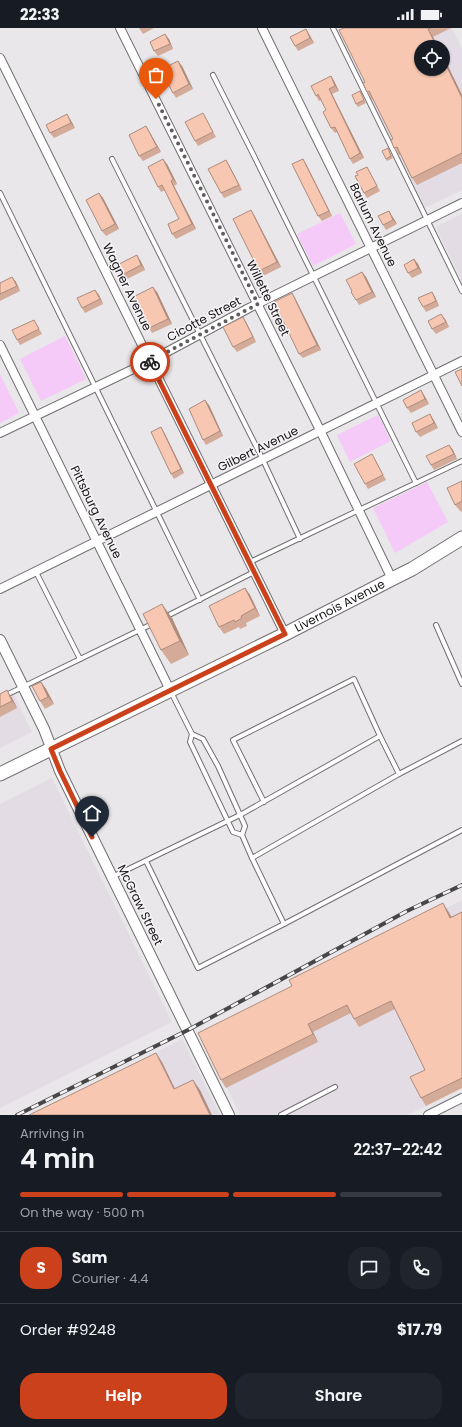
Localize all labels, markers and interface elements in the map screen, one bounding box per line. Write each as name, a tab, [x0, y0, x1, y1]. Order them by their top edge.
text: 22:33	[20, 4, 60, 25]
map controls	[414, 40, 450, 76]
button: locate	[414, 40, 450, 76]
pin	[139, 58, 173, 99]
icon: bag	[145, 64, 167, 86]
street label: Barlum Avenue	[346, 180, 401, 269]
street label: Wagner Avenue	[99, 240, 156, 334]
street label: Willette Street	[243, 257, 294, 339]
street label: Cicotte Street	[164, 292, 244, 345]
courier	[130, 342, 170, 382]
icon: bike	[139, 351, 161, 373]
street label: Gilbert Avenue	[215, 422, 301, 475]
street label: Pittsburg Avenue	[67, 462, 126, 561]
street label: Livernois Avenue	[291, 575, 388, 636]
pin	[75, 796, 109, 837]
icon: home	[81, 802, 103, 824]
street label: McGraw Street	[114, 862, 167, 948]
text: Arriving in	[20, 1124, 84, 1143]
text: 22:37–22:42	[353, 1139, 442, 1160]
text: 4 min	[20, 1141, 95, 1177]
text: On the way · 500 m	[20, 1203, 144, 1222]
text: Sam	[72, 1247, 107, 1268]
button: chat	[348, 1247, 390, 1289]
button: phone	[400, 1247, 442, 1289]
text: S	[36, 1257, 46, 1278]
text: Courier · 4.4	[72, 1269, 148, 1288]
text: Order #9248	[20, 1319, 116, 1340]
text: $17.79	[397, 1319, 442, 1340]
button: Help	[20, 1373, 227, 1419]
button: Share	[235, 1373, 442, 1419]

